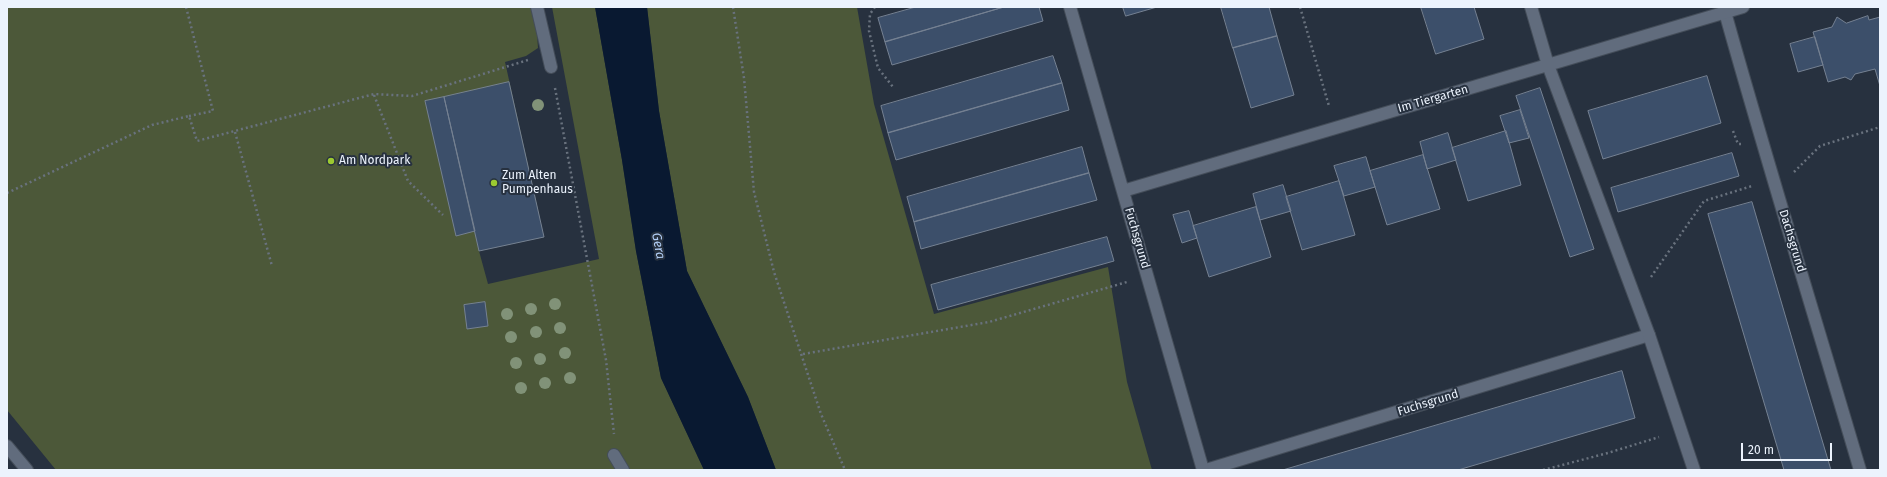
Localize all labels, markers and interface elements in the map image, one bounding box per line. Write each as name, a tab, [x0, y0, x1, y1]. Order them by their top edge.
street label: Im Tiergarten	[1396, 82, 1470, 116]
place label: Am Nordpark	[339, 154, 410, 168]
marker: Am Nordpark	[326, 156, 336, 166]
place label: Zum Alten Pumpenhaus	[502, 169, 573, 197]
marker: Zum Alten Pumpenhaus	[489, 178, 499, 188]
street label: Fuchsgrund	[1121, 206, 1153, 270]
street label: Dachsgrund	[1776, 208, 1808, 274]
water label: Gera	[648, 231, 668, 261]
street label: Fuchsgrund	[1396, 387, 1460, 419]
scale bar	[1743, 435, 1834, 461]
text: 20 m	[1748, 443, 1774, 457]

